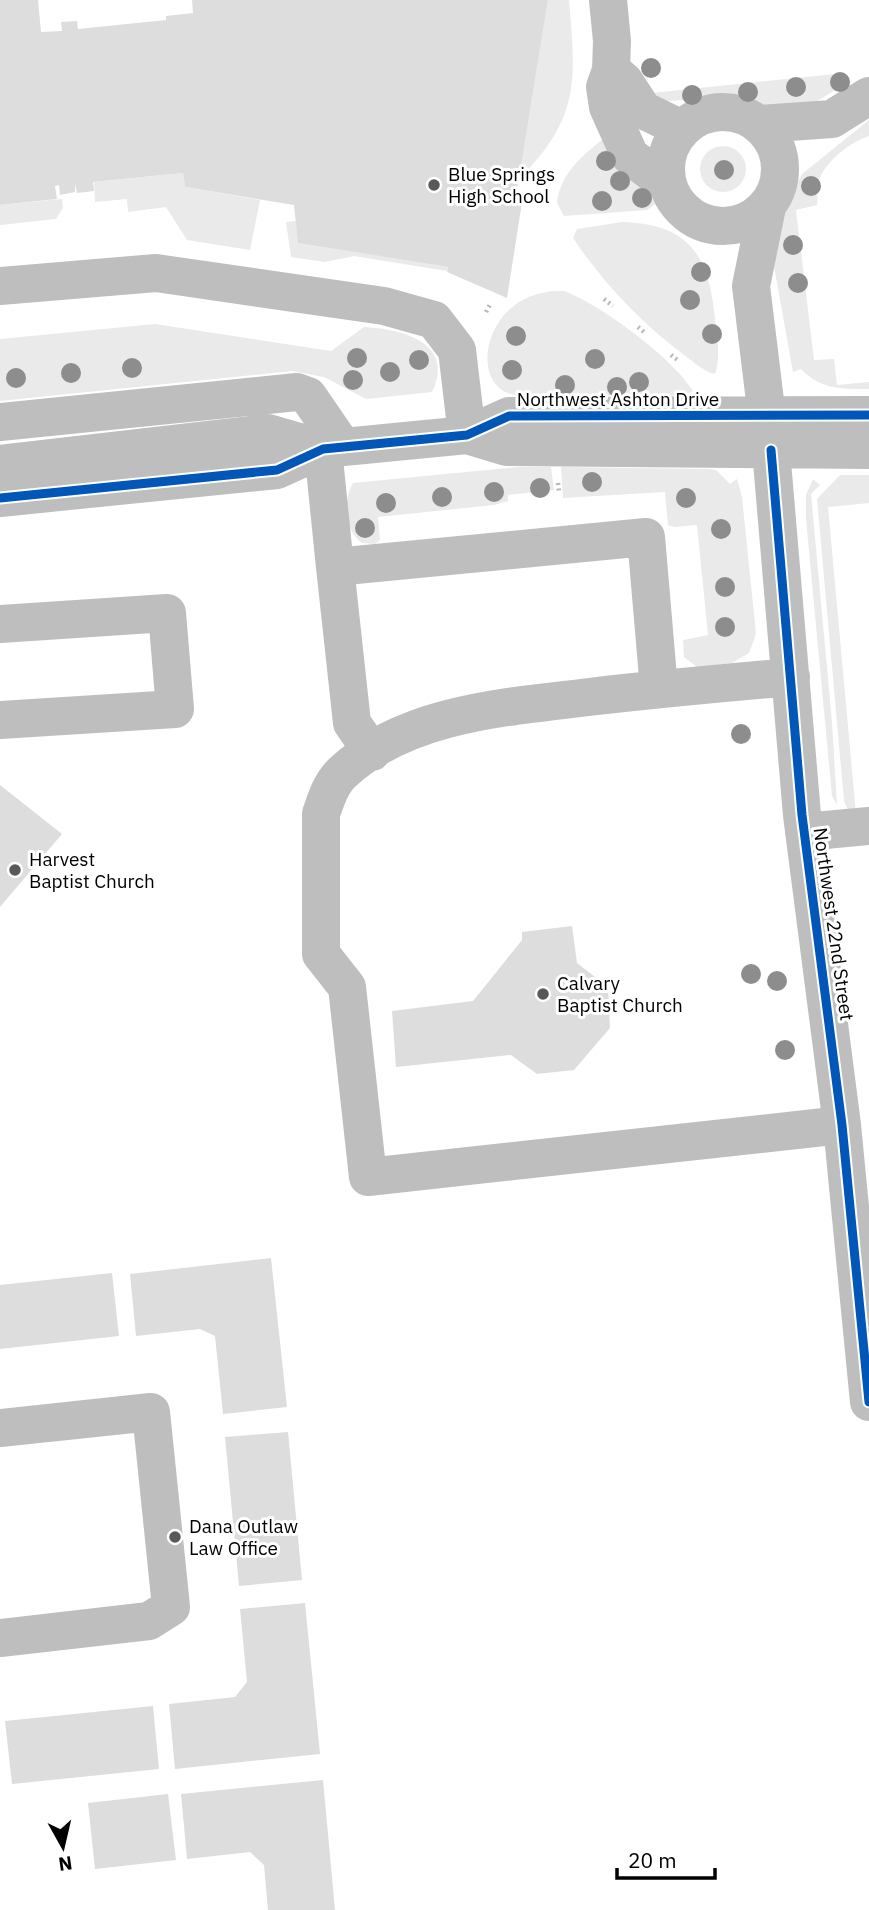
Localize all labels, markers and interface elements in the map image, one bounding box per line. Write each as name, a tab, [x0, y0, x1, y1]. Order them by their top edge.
place label: Blue Springs High School	[448, 162, 555, 208]
marker: Blue Springs High School	[426, 177, 442, 193]
street label: Northwest Ashton Drive	[517, 387, 719, 411]
street label: Northwest 22nd Street	[809, 826, 859, 1022]
place label: Harvest Baptist Church	[29, 847, 155, 893]
marker: Harvest Baptist Church	[7, 862, 23, 878]
place label: Calvary Baptist Church	[557, 971, 683, 1017]
marker: Calvary Baptist Church	[535, 986, 551, 1002]
place label: Dana Outlaw Law Office	[189, 1514, 298, 1560]
marker: Dana Outlaw Law Office	[167, 1529, 183, 1545]
north arrow	[28, 1812, 98, 1882]
scale bar	[617, 1836, 715, 1880]
text: 20 m	[628, 1846, 677, 1874]
text: N	[57, 1851, 74, 1877]

